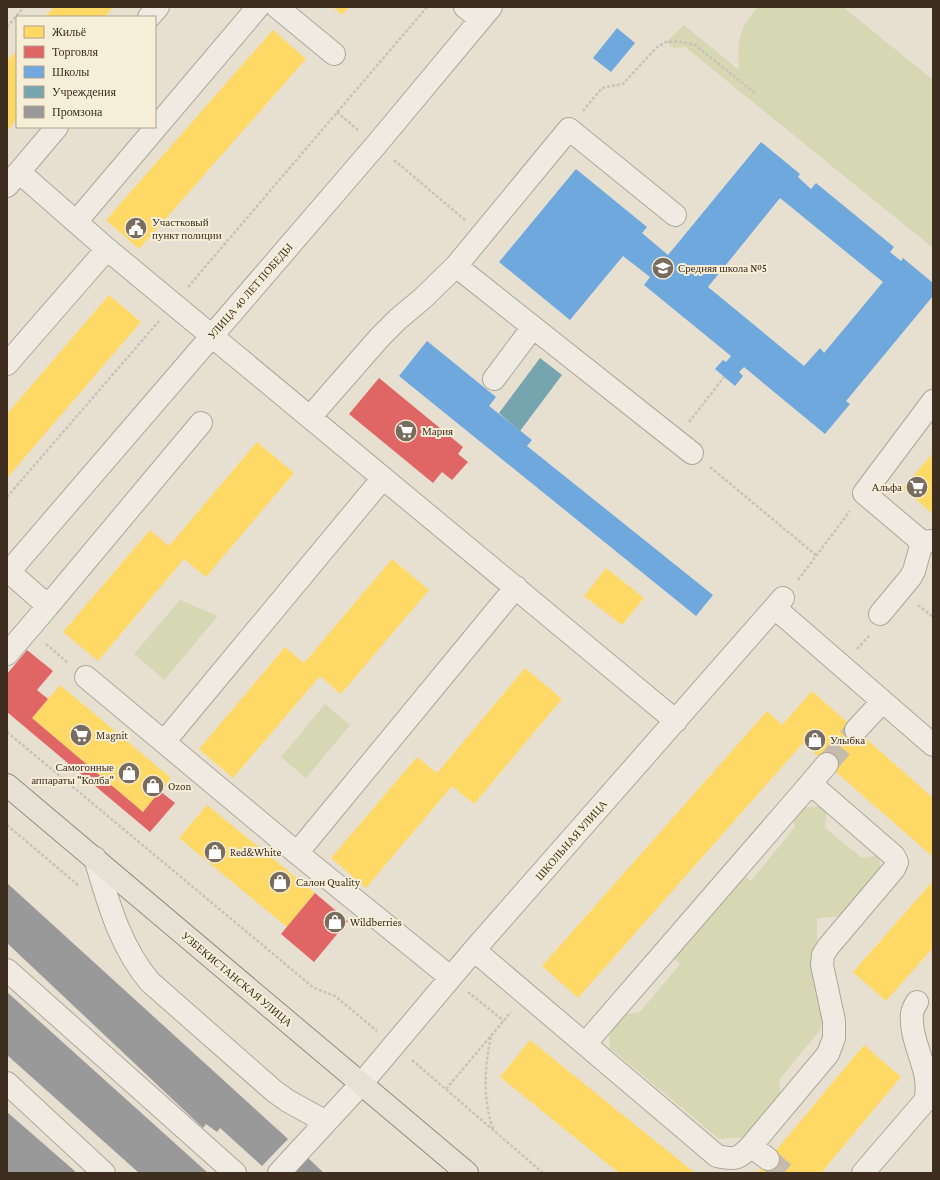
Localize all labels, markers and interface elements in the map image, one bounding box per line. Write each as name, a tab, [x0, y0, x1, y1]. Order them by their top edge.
legend	[16, 16, 156, 128]
text: Жильё	[52, 25, 86, 39]
text: Торговля	[52, 45, 99, 59]
text: Школы	[52, 65, 89, 79]
text: Учреждения	[52, 85, 116, 99]
text: Промзона	[52, 105, 103, 119]
public building icon: Участковый пункт полиции	[123, 215, 149, 241]
place label: Участковый пункт полиции	[152, 216, 222, 241]
street label: УЛИЦА 40 ЛЕТ ПОБЕДЫ	[205, 240, 295, 341]
school or university icon: Средняя школа №5	[650, 255, 676, 281]
place label: Средняя школа №5	[678, 262, 767, 274]
supermarket icon: Мария	[393, 418, 419, 444]
place label: Мария	[422, 425, 453, 437]
supermarket icon: Альфа	[904, 474, 930, 500]
place label: Альфа	[872, 481, 902, 493]
supermarket icon: Magnit	[68, 722, 94, 748]
shop icon: Улыбка	[802, 727, 828, 753]
place label: Magnit	[96, 729, 128, 742]
place label: Улыбка	[830, 734, 865, 746]
shop icon: Самогонные аппараты "Колба"	[116, 760, 142, 786]
place label: Самогонные аппараты "Колба"	[31, 761, 114, 786]
shop icon: Ozon	[140, 773, 166, 799]
place label: Ozon	[168, 780, 191, 792]
street label: ШКОЛЬНАЯ УЛИЦА	[533, 797, 609, 883]
shop icon: Red&White	[202, 839, 228, 865]
place label: Red&White	[230, 846, 281, 858]
shop icon: Салон Quality	[267, 869, 293, 895]
place label: Салон Quality	[296, 876, 361, 889]
shop icon: Wildberries	[322, 909, 348, 935]
place label: Wildberries	[350, 916, 402, 928]
street label: УЗБЕКИСТАНСКАЯ УЛИЦА	[179, 929, 295, 1029]

